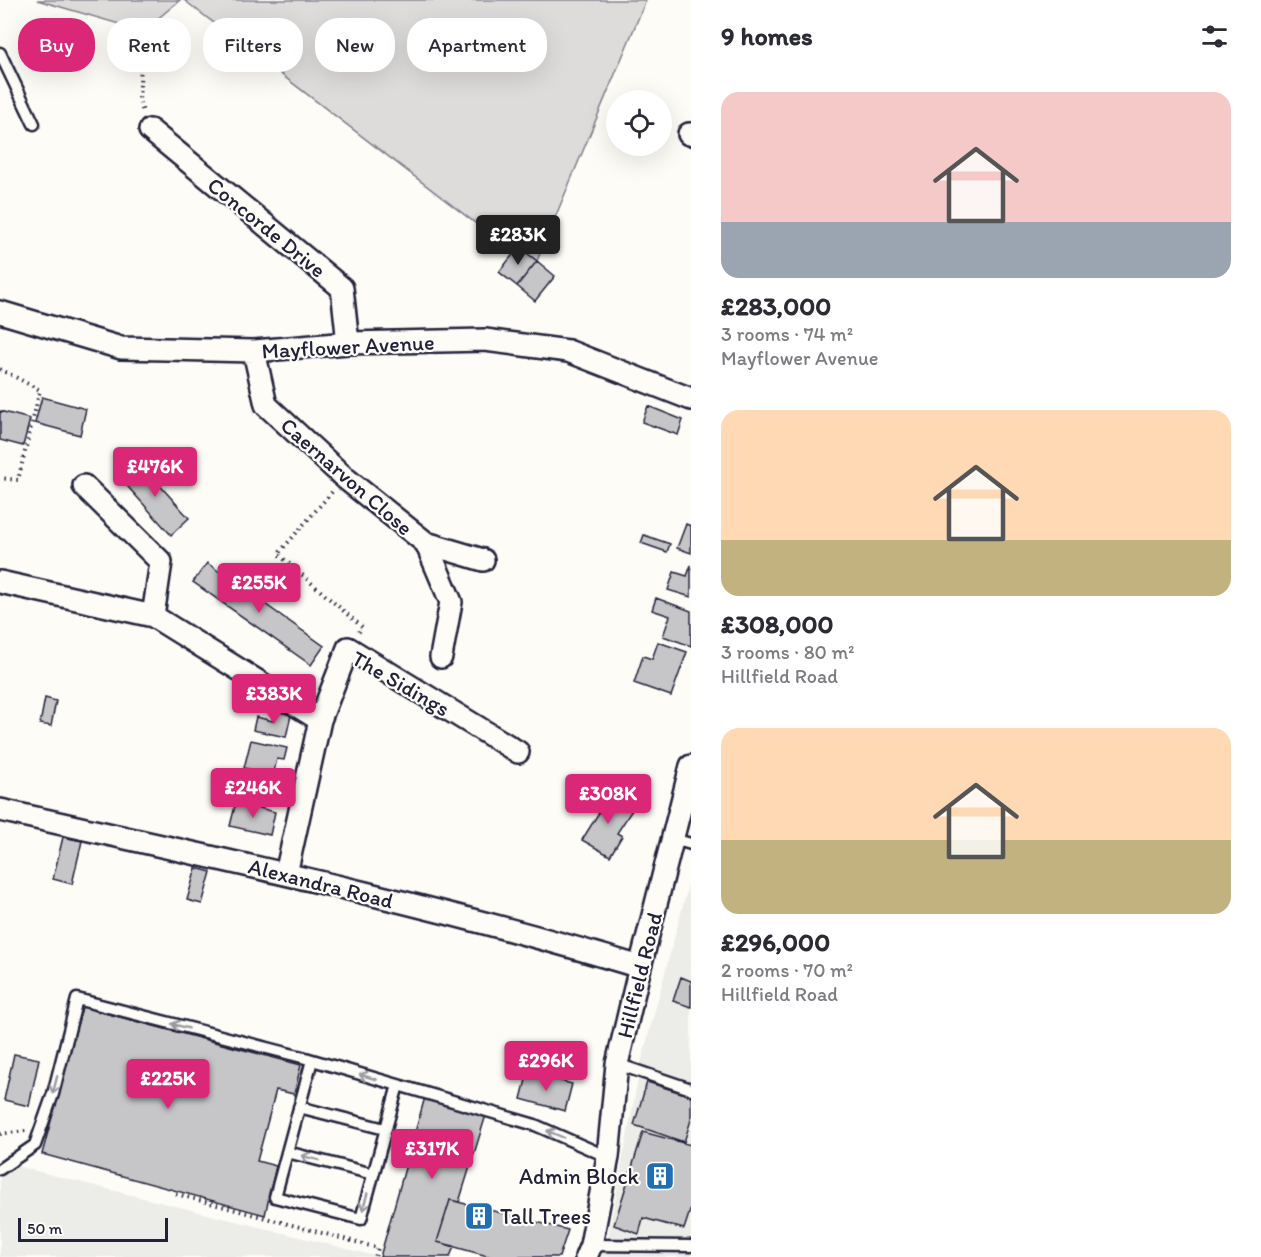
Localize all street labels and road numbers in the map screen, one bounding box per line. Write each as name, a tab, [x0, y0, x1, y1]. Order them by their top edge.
street label: Concorde Drive	[202, 171, 331, 283]
street label: Mayflower Avenue	[261, 328, 435, 365]
street label: Caernarvon Close	[275, 412, 418, 541]
street label: The Sidings	[347, 645, 454, 722]
street label: Alexandra Road	[246, 852, 396, 915]
street label: Hillfield Road	[611, 909, 668, 1041]

